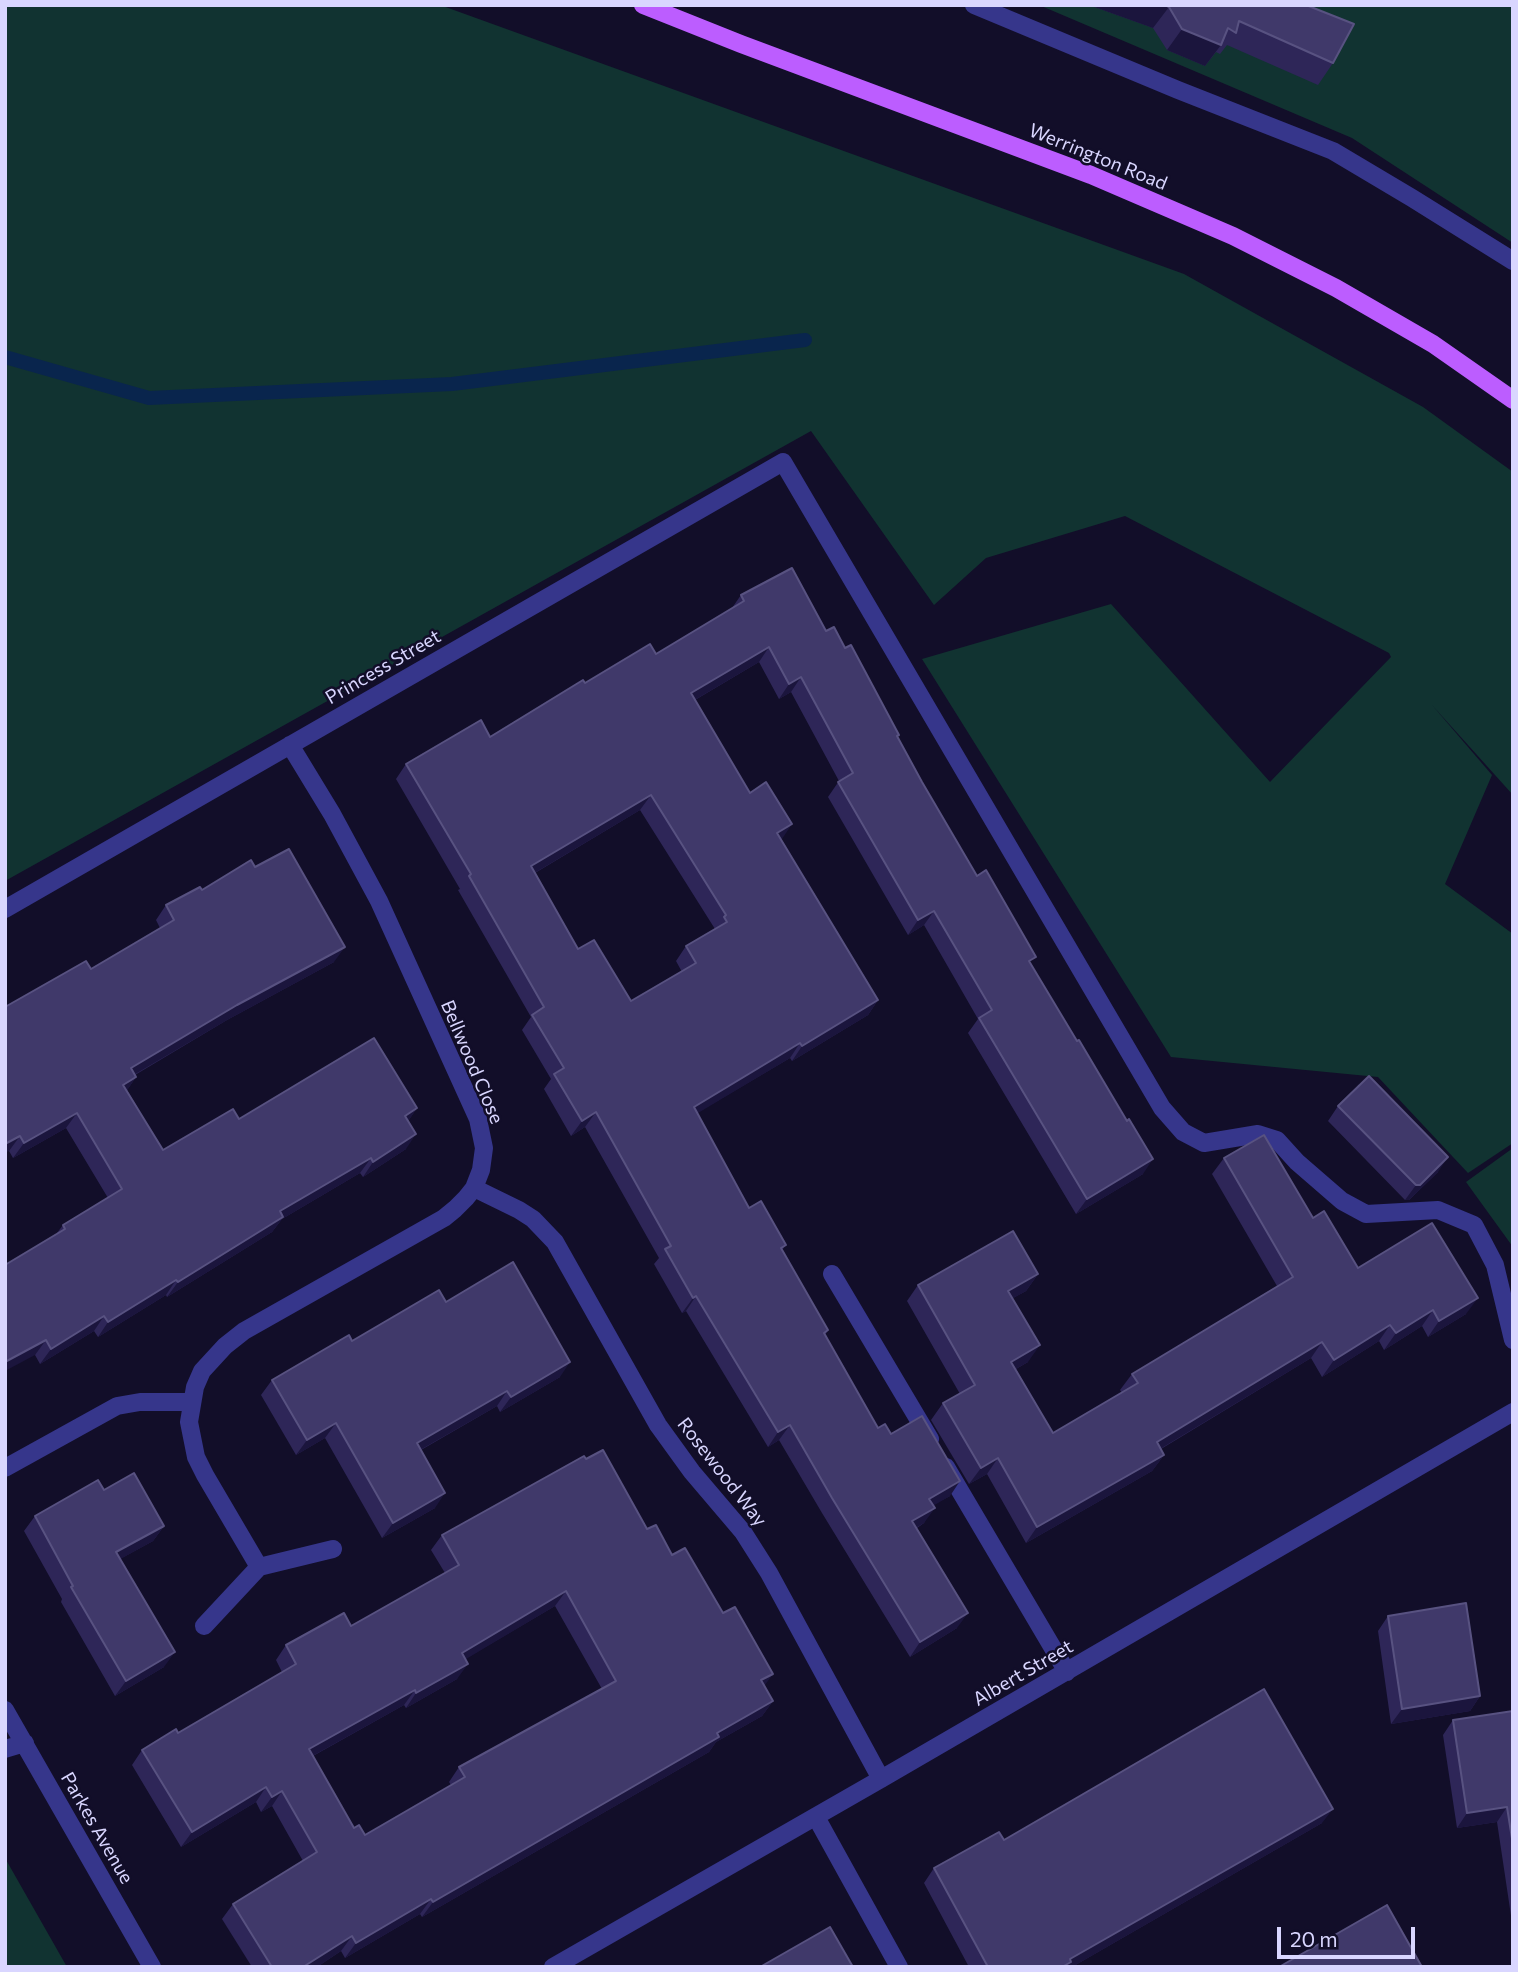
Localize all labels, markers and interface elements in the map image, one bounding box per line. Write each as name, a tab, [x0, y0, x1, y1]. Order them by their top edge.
street label: Werrington Road	[1025, 119, 1171, 195]
street label: Princess Street	[321, 625, 445, 709]
street label: Bellwood Close	[436, 997, 508, 1127]
street label: Rosewood Way	[672, 1413, 772, 1531]
street label: Albert Street	[969, 1635, 1077, 1711]
street label: Parkes Avenue	[56, 1768, 138, 1888]
scale bar	[1280, 1912, 1418, 1956]
text: 20 m	[1290, 1926, 1338, 1951]

